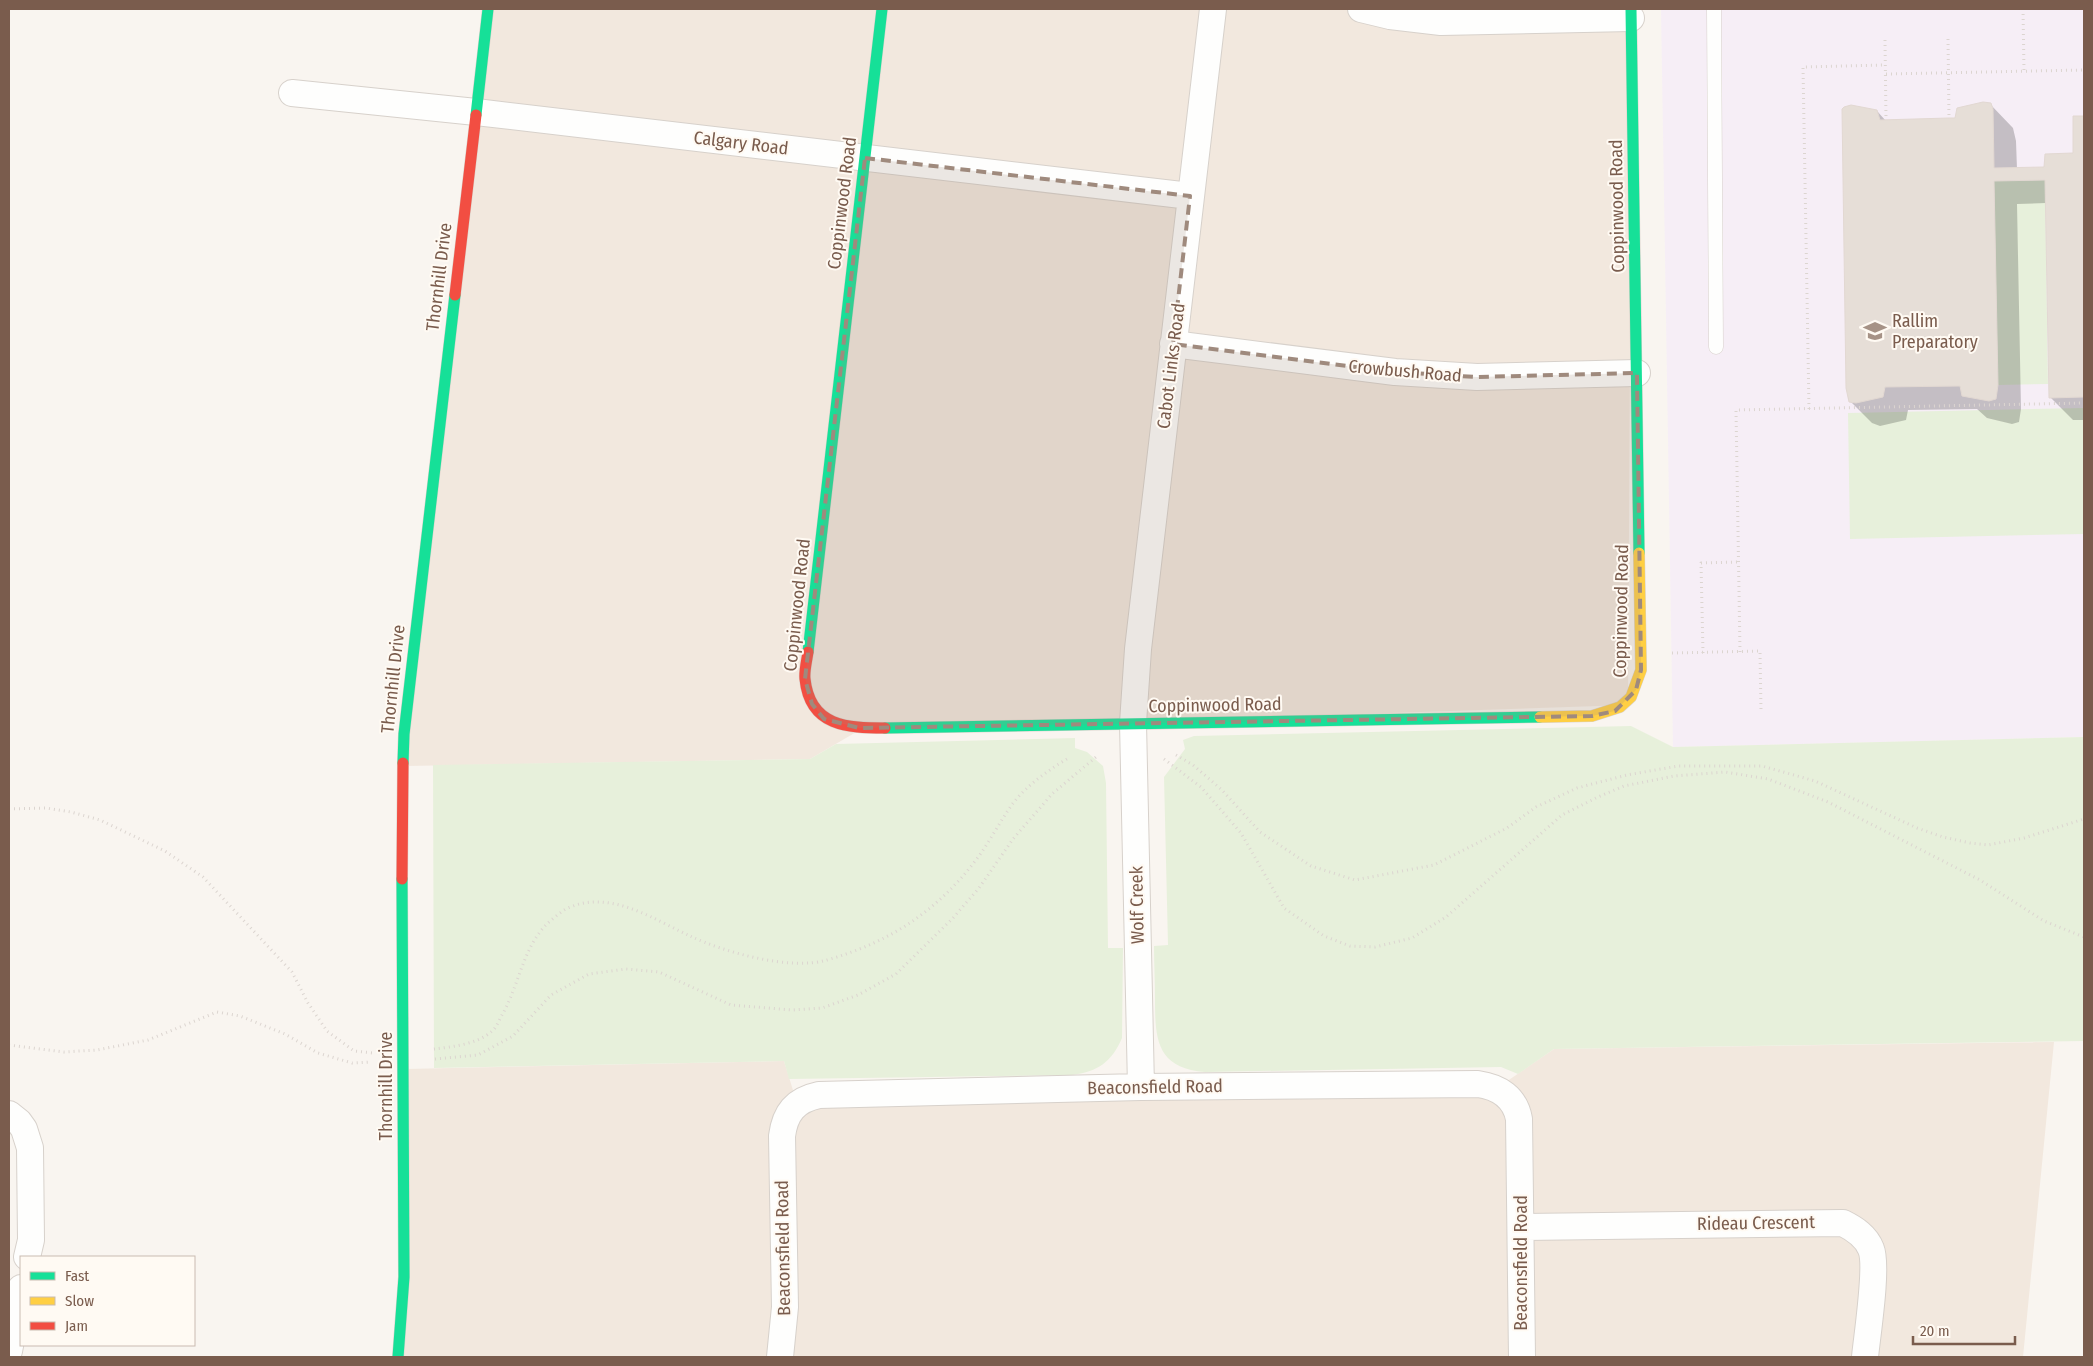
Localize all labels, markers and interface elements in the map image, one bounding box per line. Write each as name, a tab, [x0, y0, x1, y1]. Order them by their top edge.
street label: Calgary Road	[692, 126, 790, 160]
street label: Coppinwood Road	[823, 135, 861, 271]
street label: Coppinwood Road	[1605, 139, 1629, 273]
street label: Thornhill Drive	[421, 222, 457, 332]
street label: Cabot Links Road	[1152, 302, 1190, 430]
place label: Rallim Preparatory	[1892, 310, 1978, 353]
school or university icon: Rallim Preparatory	[1862, 318, 1888, 344]
street label: Crowbush Road	[1347, 355, 1463, 387]
street label: Coppinwood Road	[779, 538, 815, 672]
street label: Coppinwood Road	[1609, 544, 1633, 678]
street label: Thornhill Drive	[376, 624, 410, 734]
street label: Coppinwood Road	[1148, 693, 1282, 717]
street label: Wolf Creek	[1125, 865, 1149, 944]
street label: Thornhill Drive	[375, 1031, 397, 1140]
street label: Beaconsfield Road	[1087, 1075, 1223, 1099]
street label: Beaconsfield Road	[771, 1180, 795, 1316]
street label: Beaconsfield Road	[1510, 1195, 1532, 1331]
street label: Rideau Crescent	[1697, 1211, 1815, 1235]
legend	[20, 1256, 195, 1346]
text: Fast	[65, 1267, 89, 1285]
text: Slow	[65, 1292, 94, 1310]
scale bar	[1913, 1314, 2016, 1346]
text: Jam	[65, 1317, 88, 1335]
text: 20 m	[1920, 1322, 1950, 1340]

